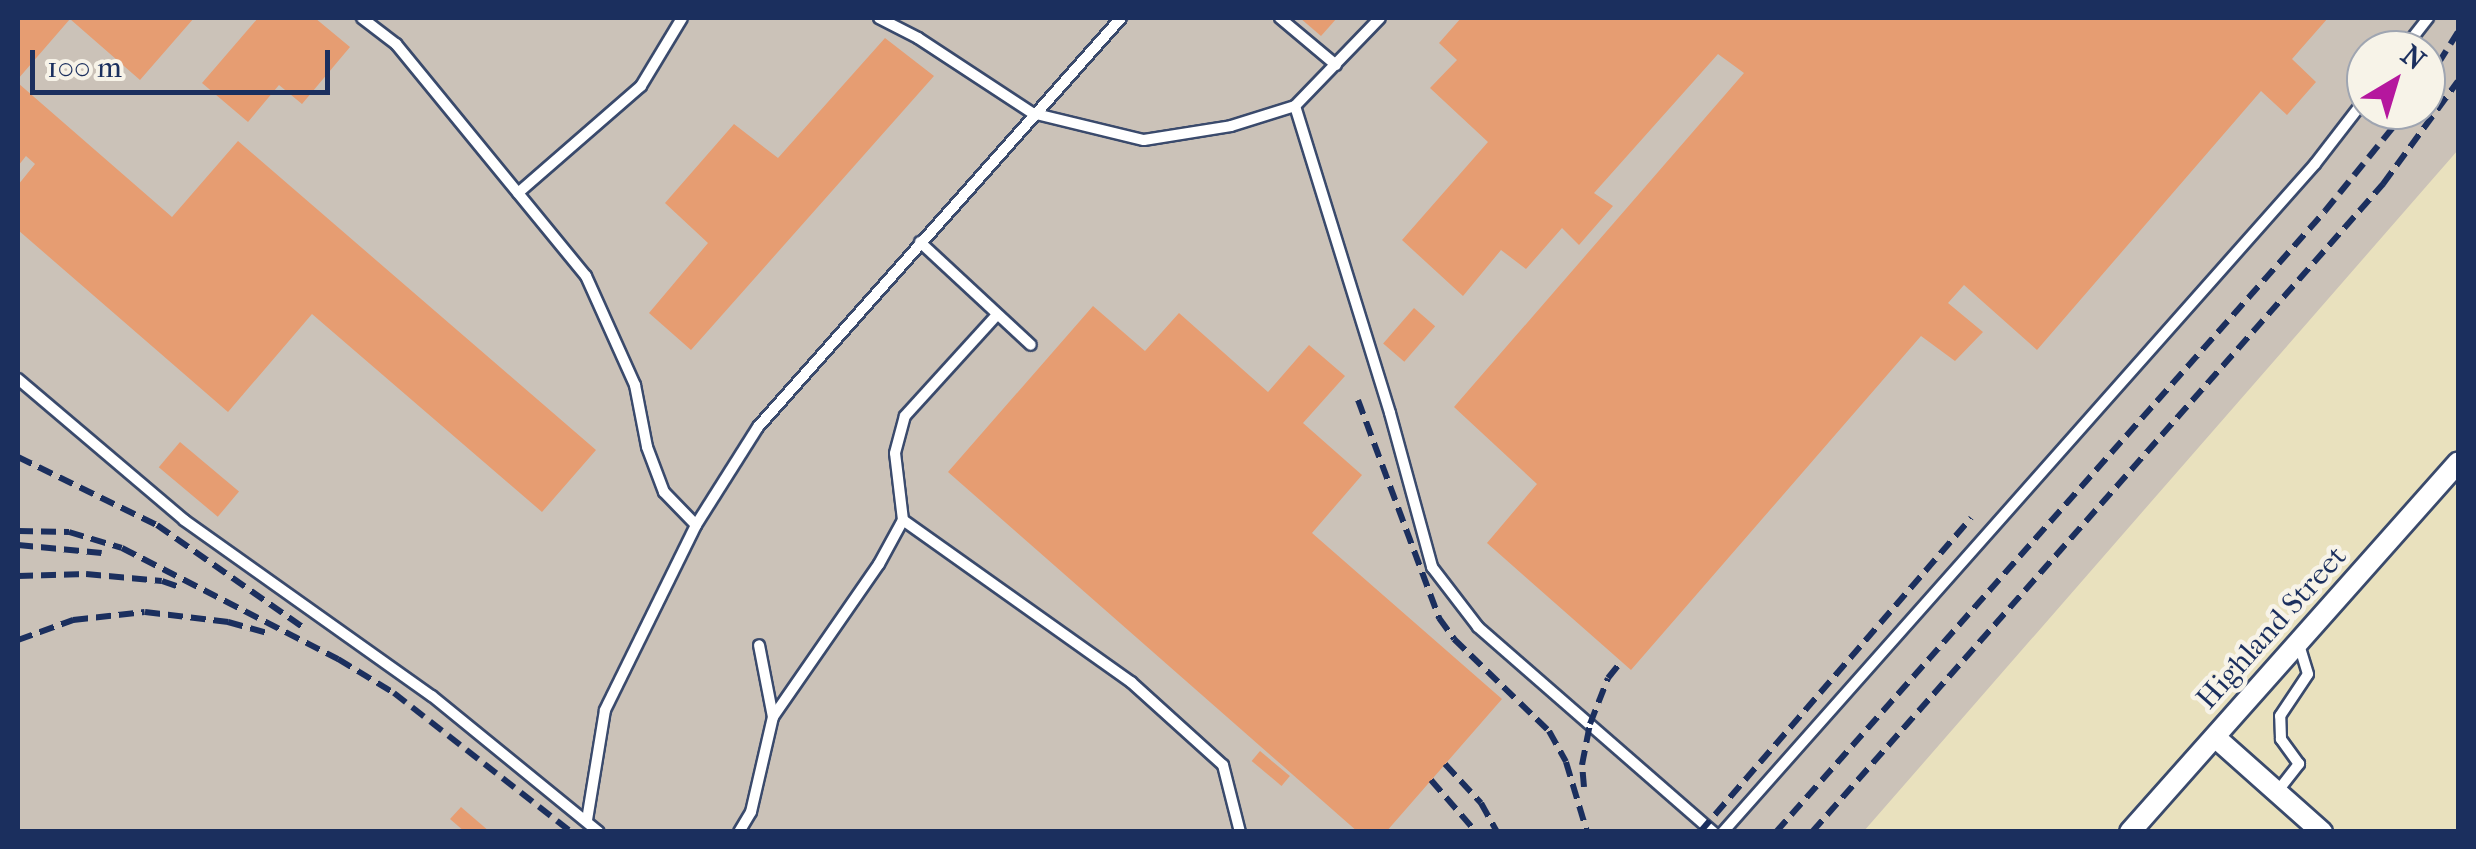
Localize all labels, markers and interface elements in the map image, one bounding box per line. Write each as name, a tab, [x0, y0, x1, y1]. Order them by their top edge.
scale bar	[35, 30, 335, 92]
north arrow	[2346, 30, 2446, 130]
text: N	[2395, 38, 2432, 77]
text: 100 m	[47, 50, 122, 85]
street label: Highland Street	[2189, 539, 2355, 717]

